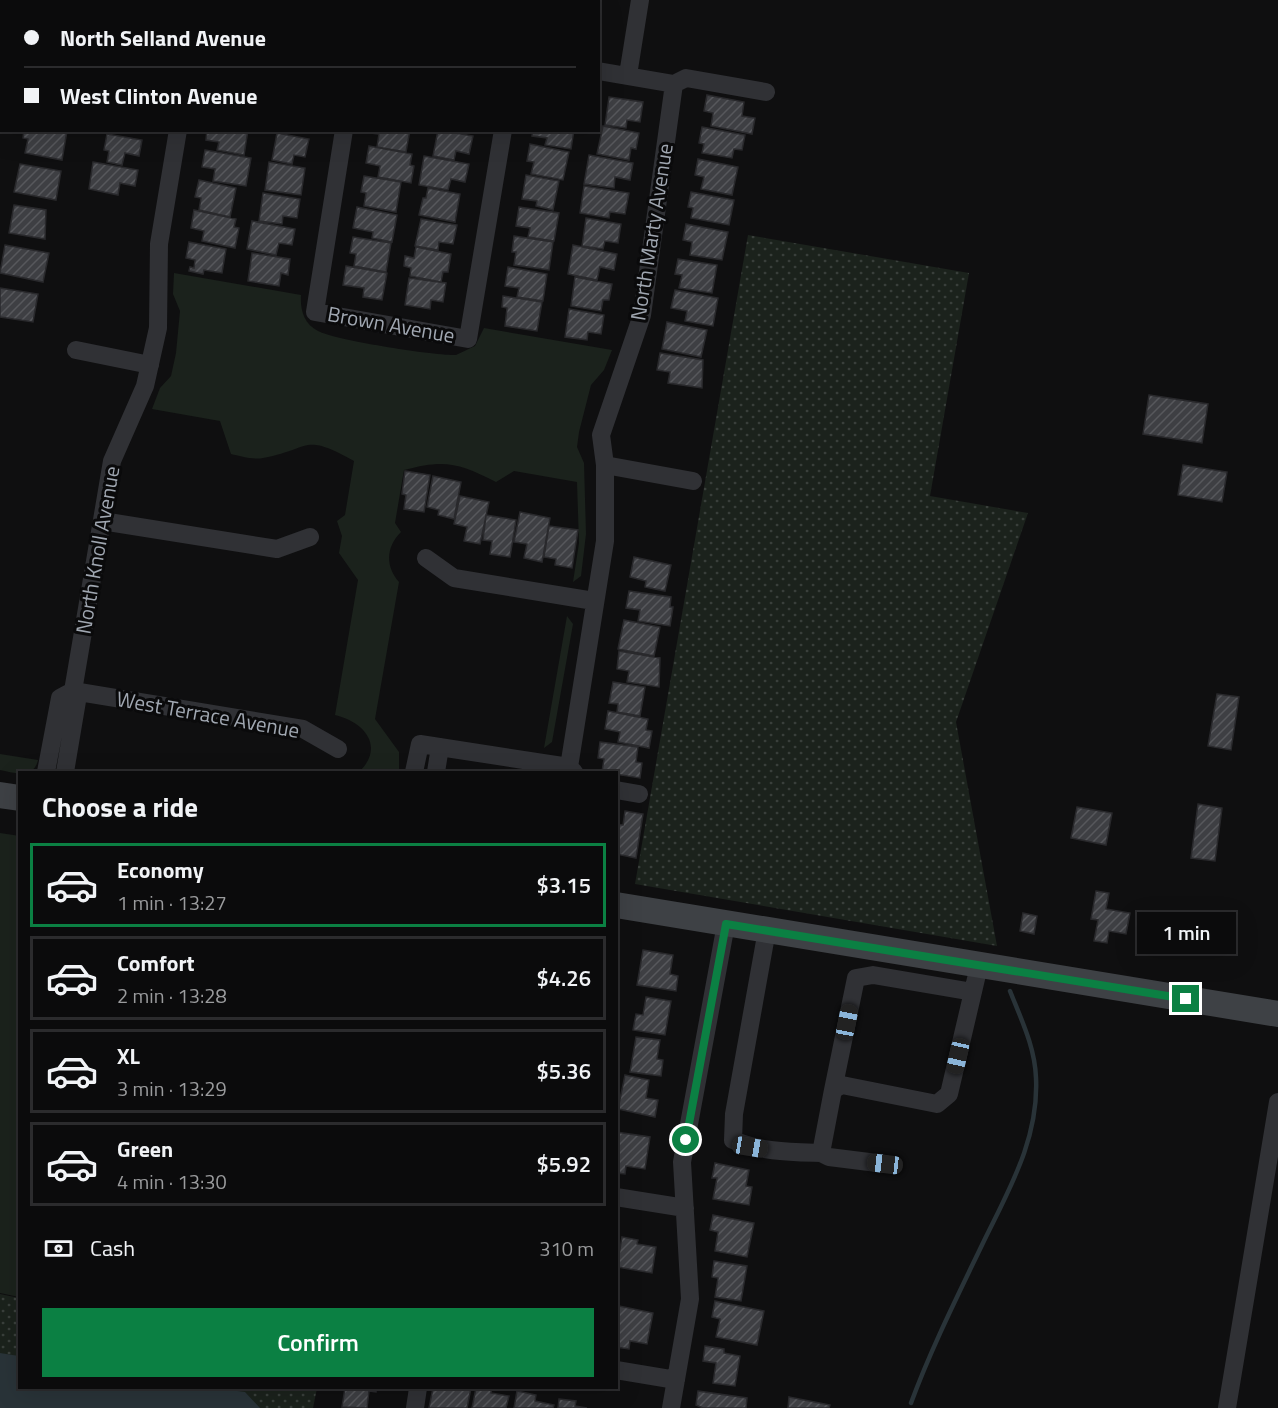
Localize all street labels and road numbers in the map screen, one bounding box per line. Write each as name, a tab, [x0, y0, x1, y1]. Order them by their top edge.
street label: North Marty Avenue	[621, 141, 681, 323]
street label: Brown Avenue	[325, 297, 457, 351]
street label: North Knoll Avenue	[66, 463, 128, 636]
street label: West Terrace Avenue	[114, 682, 302, 746]

